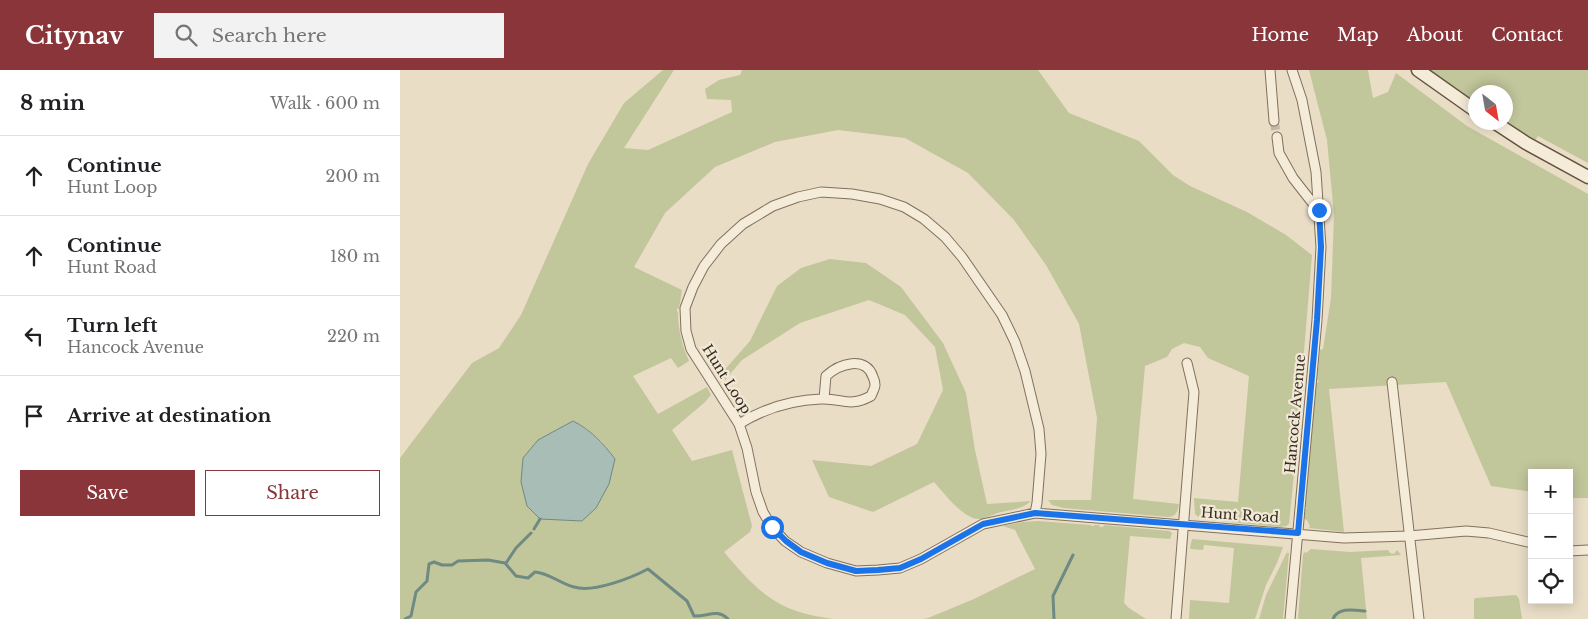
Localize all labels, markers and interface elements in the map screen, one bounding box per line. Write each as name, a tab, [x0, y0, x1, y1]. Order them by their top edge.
search box	[154, 13, 504, 58]
text: Citynav	[25, 21, 124, 50]
icon: search	[172, 21, 200, 49]
text: Search here	[212, 24, 327, 47]
text: Home	[1251, 24, 1309, 46]
text: Map	[1337, 24, 1379, 46]
text: About	[1407, 24, 1463, 46]
text: Contact	[1491, 24, 1563, 46]
north arrow	[1468, 85, 1513, 130]
text: 8 min	[20, 90, 85, 116]
text: Walk · 600 m	[270, 93, 380, 113]
text: Continue	[67, 154, 162, 177]
icon: ahead	[20, 162, 48, 190]
text: 200 m	[326, 166, 380, 186]
text: Hunt Loop	[67, 177, 157, 197]
route end	[1308, 199, 1331, 222]
text: Continue	[67, 234, 162, 257]
icon: ahead	[20, 242, 48, 270]
text: 180 m	[330, 246, 380, 266]
text: Hunt Road	[67, 257, 156, 277]
text: Turn left	[67, 314, 158, 337]
icon: left	[20, 322, 48, 350]
text: 220 m	[327, 326, 380, 346]
text: Hancock Avenue	[67, 337, 204, 357]
street label: Hunt Loop	[698, 341, 756, 417]
street label: Hancock Avenue	[1281, 354, 1309, 474]
icon: arrive	[20, 402, 48, 430]
text: Arrive at destination	[67, 404, 271, 427]
map controls	[1528, 469, 1573, 604]
button: +	[1528, 469, 1573, 514]
button: Save	[20, 470, 195, 516]
button: Share	[205, 470, 380, 516]
street label: Hunt Road	[1200, 503, 1280, 527]
button: −	[1528, 514, 1573, 559]
route start	[761, 516, 784, 539]
button: locate	[1528, 559, 1573, 604]

